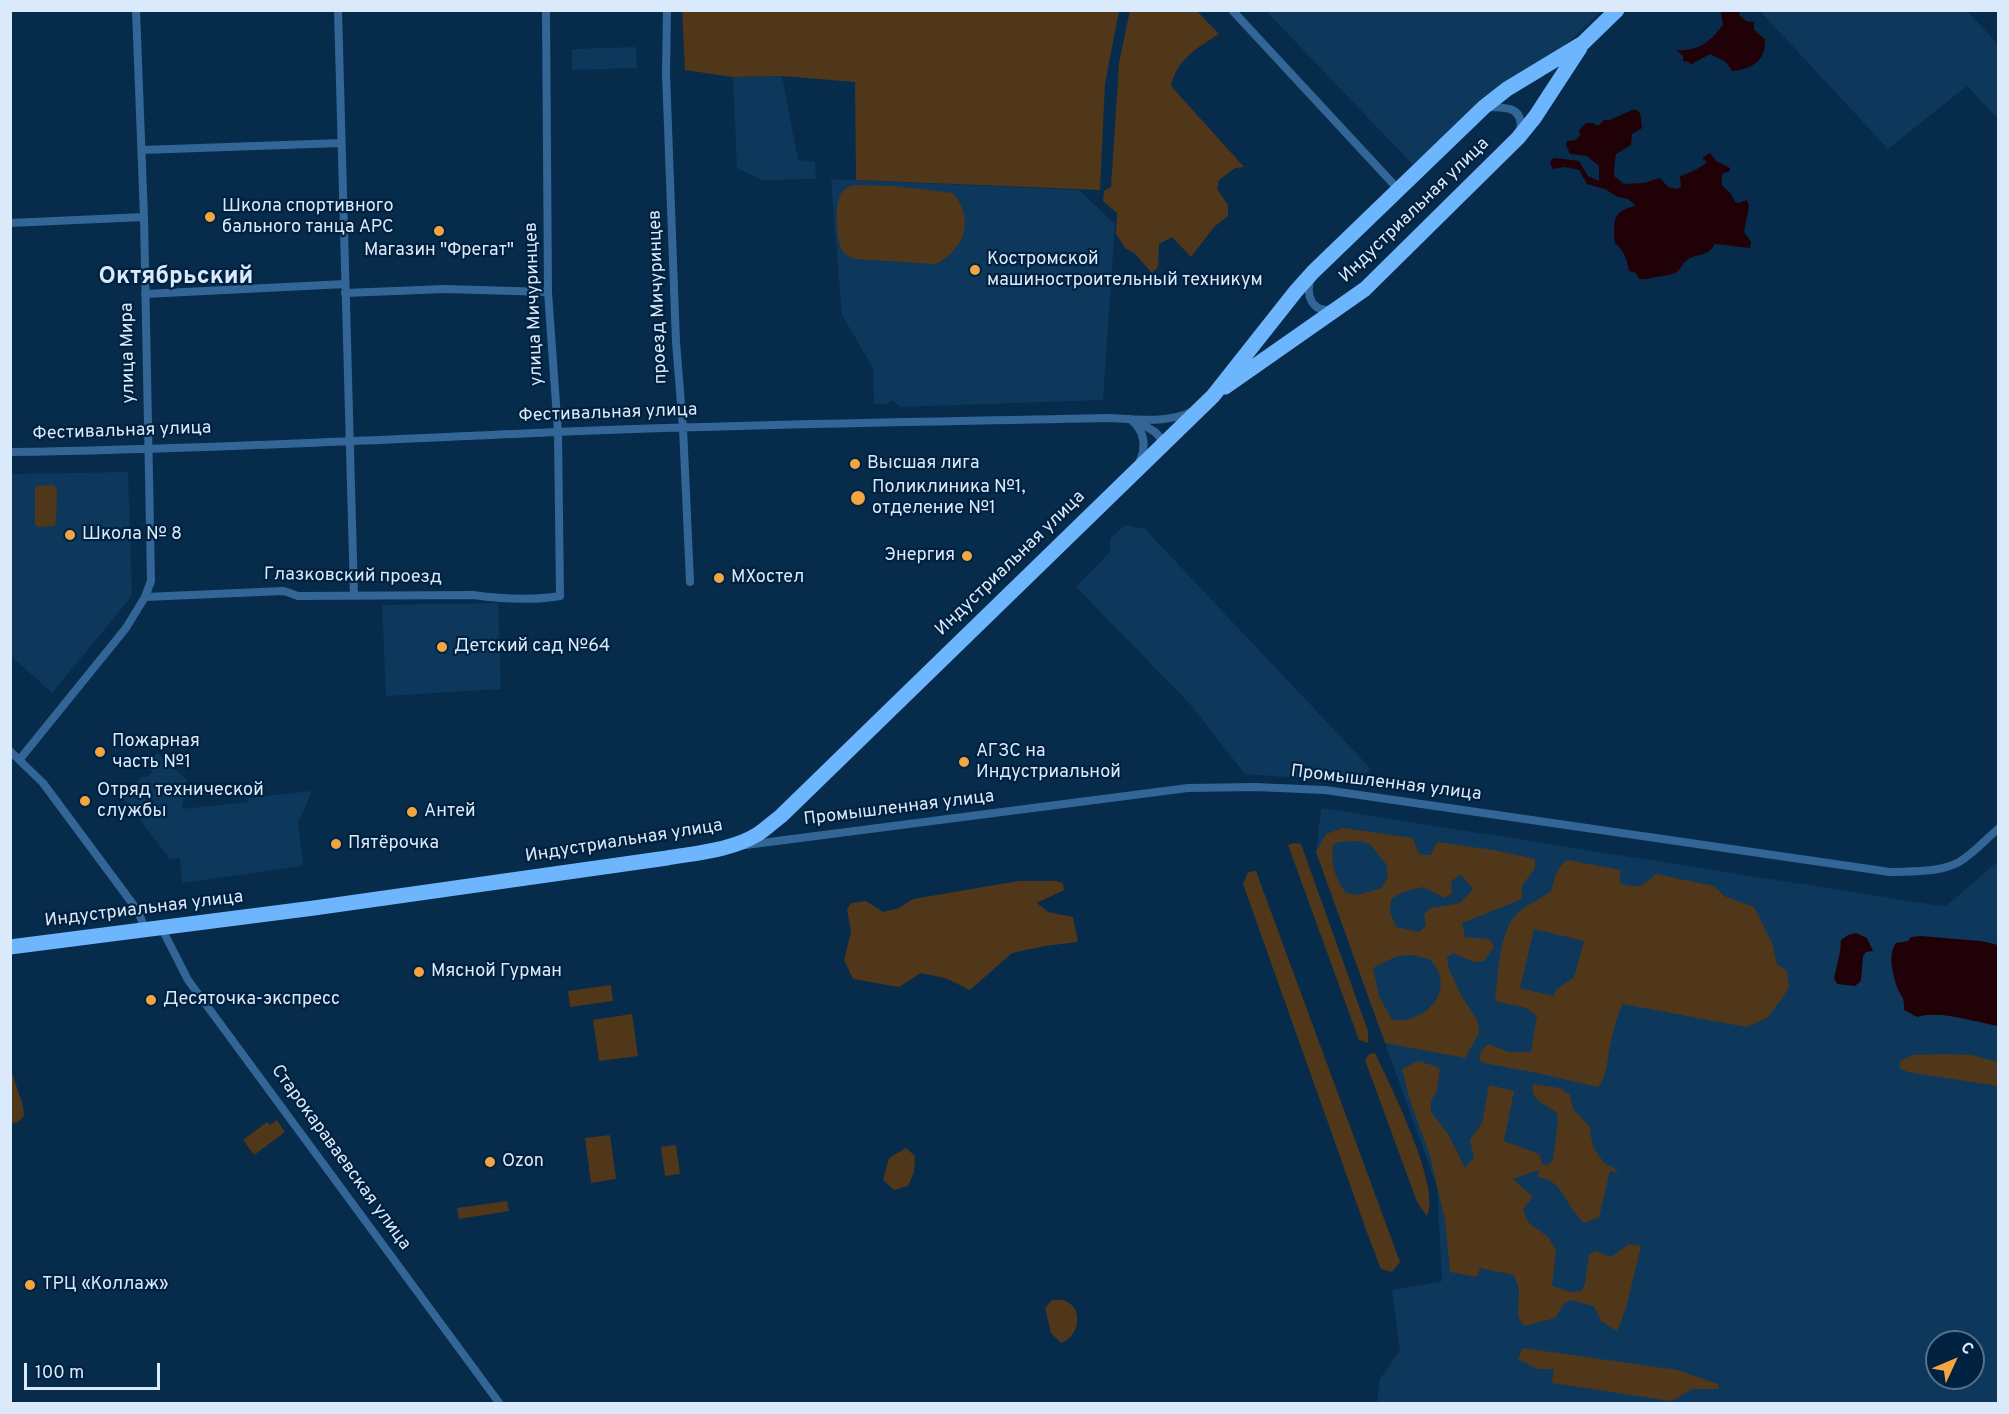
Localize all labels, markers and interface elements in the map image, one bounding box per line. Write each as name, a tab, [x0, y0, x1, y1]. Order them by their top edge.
street label: Индустриальная улица	[1336, 134, 1494, 288]
place label: Школа спортивного бального танца АРС	[222, 196, 394, 238]
street label: проезд Мичуринцев	[645, 209, 673, 385]
marker: Школа спортивного бального танца АРС	[203, 210, 217, 224]
street label: улица Мичуринцев	[521, 222, 549, 386]
marker: Магазин "Фрегат"	[432, 224, 446, 238]
place label: Магазин "Фрегат"	[364, 240, 514, 262]
place label: Костромской машиностроительный техникум	[987, 249, 1263, 292]
marker: Костромской машиностроительный техникум	[968, 263, 982, 277]
district label: Октябрьский	[99, 264, 253, 292]
street label: улица Мира	[117, 302, 141, 404]
street label: Фестивальная улица	[518, 400, 698, 428]
street label: Фестивальная улица	[32, 418, 212, 446]
place label: Высшая лига	[867, 453, 979, 475]
marker: Высшая лига	[848, 457, 862, 471]
place label: Поликлиника №1, отделение №1	[872, 477, 1026, 520]
street label: Индустриальная улица	[932, 487, 1090, 641]
marker: Поликлиника №1, отделение №1	[849, 489, 867, 507]
place label: Школа № 8	[82, 524, 182, 546]
marker: Школа № 8	[63, 528, 77, 542]
place label: Энергия	[884, 545, 955, 567]
marker: Энергия	[960, 549, 974, 563]
street label: Глазковский проезд	[264, 565, 442, 589]
place label: МХостел	[731, 567, 804, 589]
marker: МХостел	[712, 571, 726, 585]
place label: Детский сад №64	[454, 636, 610, 658]
marker: Детский сад №64	[435, 640, 449, 654]
place label: Пожарная часть №1	[112, 731, 200, 774]
place label: АГЗС на Индустриальной	[976, 741, 1121, 783]
marker: Пожарная часть №1	[93, 745, 107, 759]
marker: АГЗС на Индустриальной	[957, 755, 971, 769]
street label: Промышленная улица	[1289, 762, 1483, 806]
place label: Отряд технической службы	[97, 780, 264, 822]
street label: Промышленная улица	[802, 787, 996, 831]
marker: Отряд технической службы	[78, 794, 92, 808]
place label: Антей	[424, 801, 476, 823]
marker: Антей	[405, 805, 419, 819]
street label: Индустриальная улица	[524, 816, 724, 868]
place label: Пятёрочка	[348, 833, 439, 855]
marker: Пятёрочка	[329, 837, 343, 851]
street label: Индустриальная улица	[44, 887, 244, 933]
place label: Мясной Гурман	[431, 961, 562, 983]
marker: Мясной Гурман	[412, 965, 426, 979]
place label: Десяточка-экспресс	[163, 989, 340, 1011]
marker: Десяточка-экспресс	[144, 993, 158, 1007]
street label: Старокараваевская улица	[265, 1061, 415, 1255]
place label: Ozon	[502, 1151, 544, 1173]
marker: Ozon	[483, 1155, 497, 1169]
place label: ТРЦ «Коллаж»	[42, 1274, 168, 1296]
marker: ТРЦ «Коллаж»	[23, 1278, 37, 1292]
north arrow	[1925, 1330, 1985, 1390]
text: С	[1956, 1338, 1977, 1360]
scale bar	[27, 1351, 164, 1389]
text: 100 m	[35, 1362, 84, 1385]

